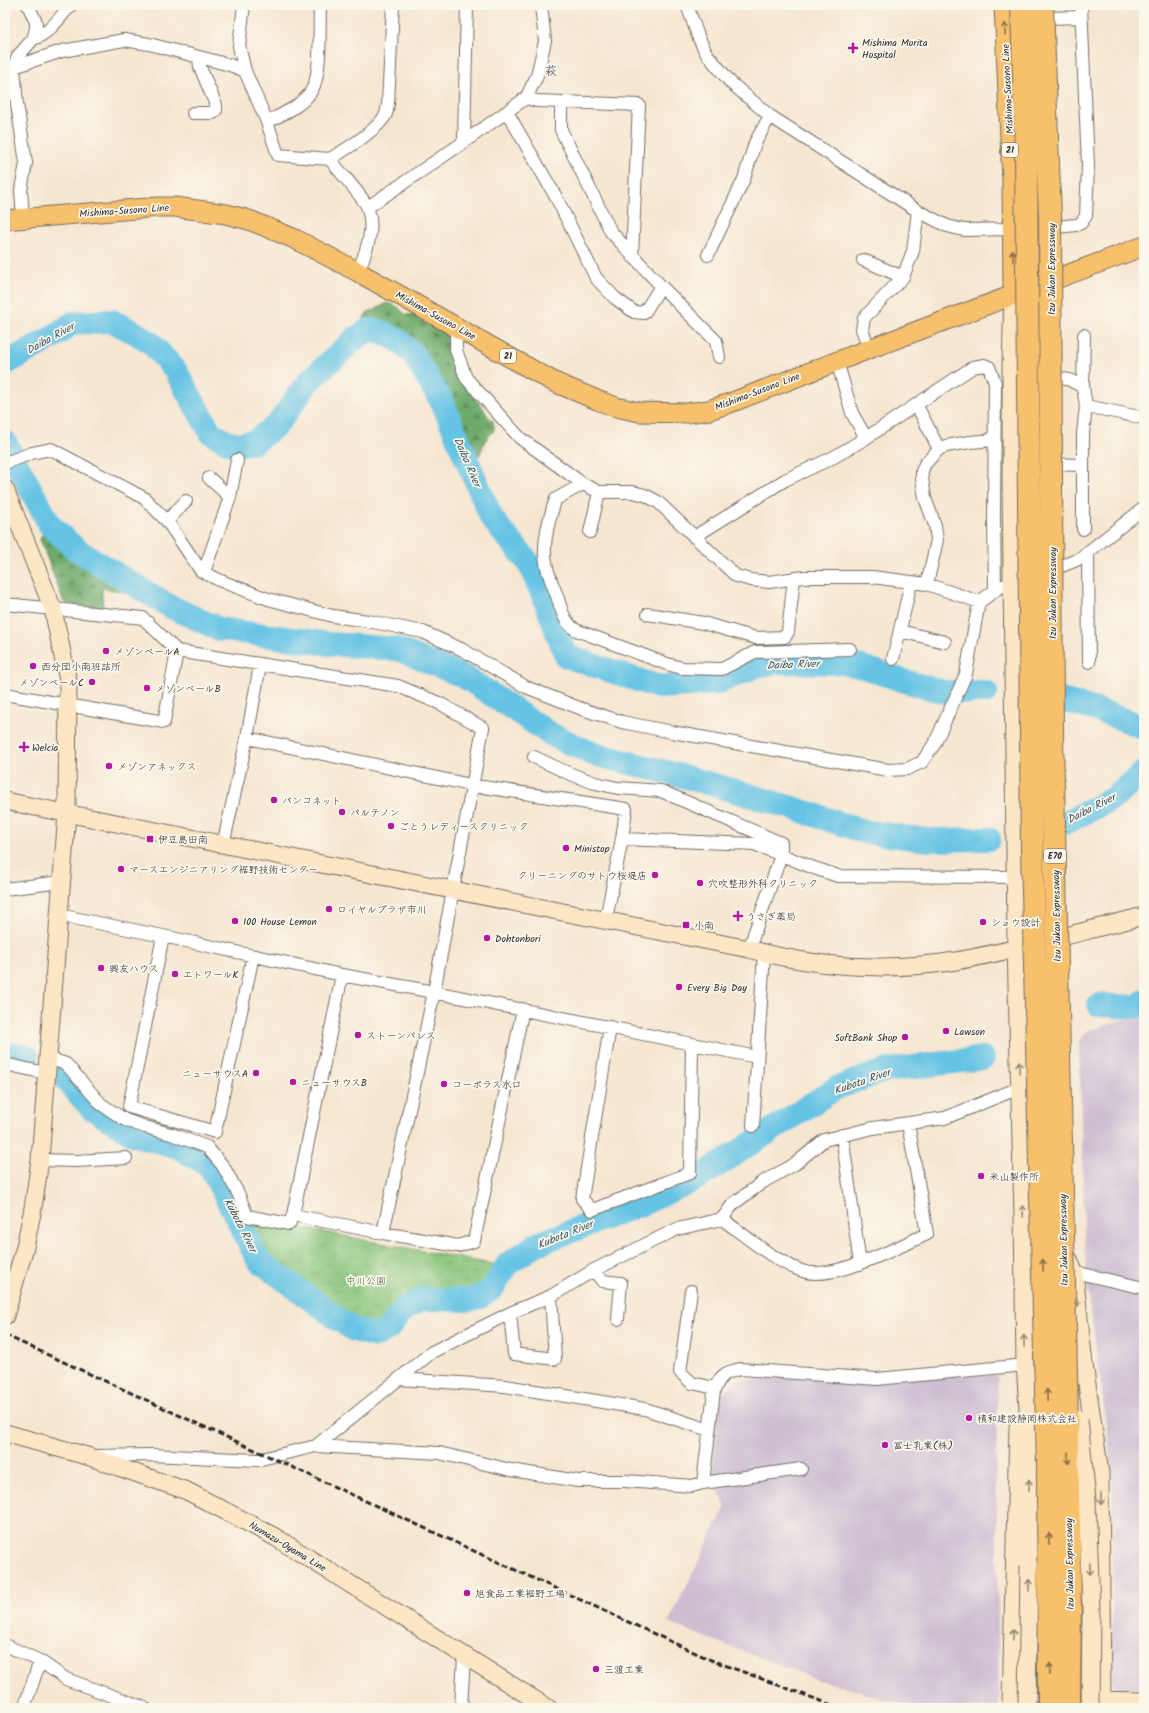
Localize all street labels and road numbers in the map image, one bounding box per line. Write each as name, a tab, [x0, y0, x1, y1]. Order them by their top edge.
street label: Mishima-Susono Line	[998, 43, 1018, 134]
road number: 21	[1002, 143, 1018, 157]
street label: Mishima-Susono Line	[79, 200, 170, 222]
street label: Izu Jukan Expressway	[1044, 223, 1060, 315]
street label: Mishima-Susono Line	[392, 287, 479, 345]
road number: 21	[500, 349, 516, 363]
street label: Mishima-Susono Line	[712, 368, 803, 416]
street label: Izu Jukan Expressway	[1045, 547, 1061, 639]
road number: E70	[1044, 849, 1066, 863]
street label: Izu Jukan Expressway	[1048, 870, 1066, 962]
street label: Izu Jukan Expressway	[1055, 1194, 1073, 1286]
street label: Numazu-Oyama Line	[246, 1517, 330, 1577]
street label: Izu Jukan Expressway	[1061, 1518, 1079, 1610]

